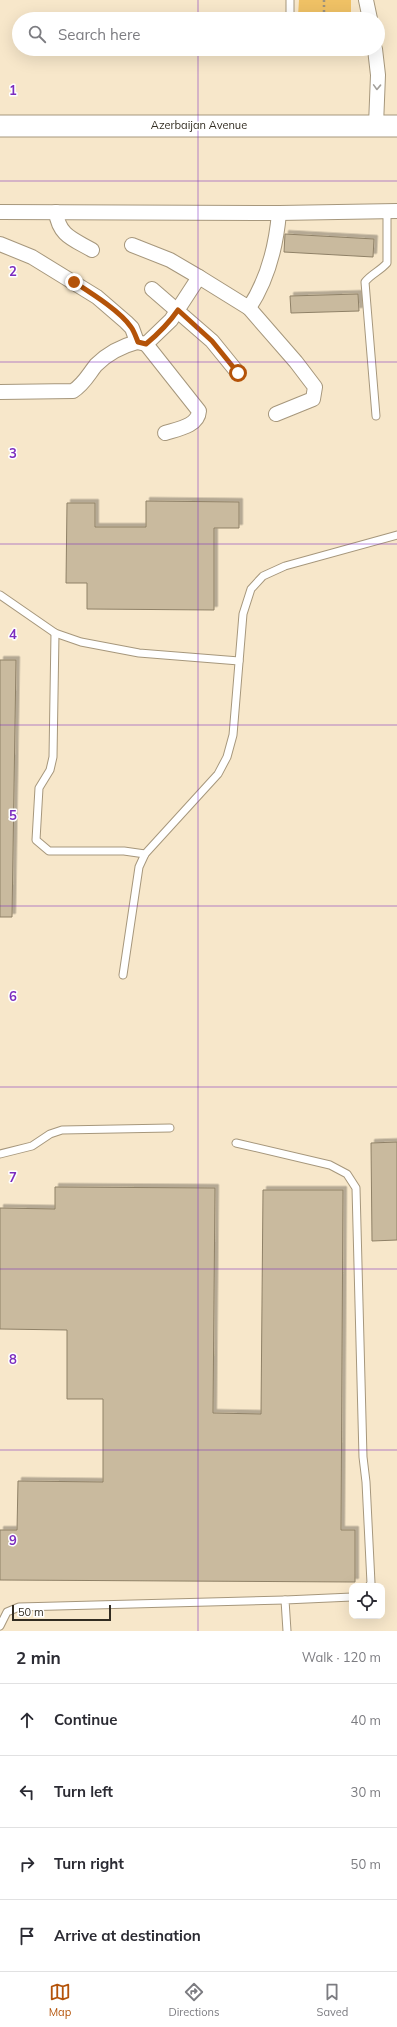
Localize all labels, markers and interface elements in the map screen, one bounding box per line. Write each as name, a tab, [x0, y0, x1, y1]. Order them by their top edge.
search box	[12, 12, 385, 56]
icon: search	[26, 23, 48, 45]
text: Search here	[58, 25, 140, 44]
text: 1	[9, 82, 17, 98]
one-way arrow	[373, 84, 382, 90]
street label: Azerbaijan Avenue	[151, 118, 247, 132]
text: 2	[9, 263, 17, 279]
route end	[65, 273, 83, 291]
route start	[229, 364, 247, 382]
text: 3	[9, 445, 17, 461]
text: 4	[9, 626, 17, 642]
text: 5	[9, 807, 17, 823]
text: 6	[9, 988, 17, 1004]
text: 7	[9, 1169, 17, 1185]
text: 8	[9, 1351, 17, 1367]
text: 9	[9, 1532, 17, 1548]
map controls	[349, 1583, 385, 1619]
button: locate	[349, 1583, 385, 1619]
scale bar	[12, 1603, 111, 1622]
text: 50 m	[18, 1605, 44, 1619]
text: 2 min	[16, 1647, 61, 1668]
text: Walk · 120 m	[302, 1649, 381, 1665]
icon: ahead	[16, 1709, 38, 1731]
text: Continue	[54, 1710, 117, 1729]
text: 40 m	[351, 1712, 381, 1728]
icon: left	[16, 1781, 38, 1803]
text: Turn left	[54, 1782, 113, 1801]
text: 30 m	[351, 1784, 381, 1800]
icon: right	[16, 1853, 38, 1875]
text: Turn right	[54, 1854, 124, 1873]
text: 50 m	[351, 1856, 381, 1872]
icon: arrive	[16, 1925, 38, 1947]
text: Arrive at destination	[54, 1926, 201, 1945]
tab: Map	[49, 1981, 71, 2019]
tab: Directions	[169, 1981, 219, 2019]
tab: Saved	[317, 1981, 348, 2019]

